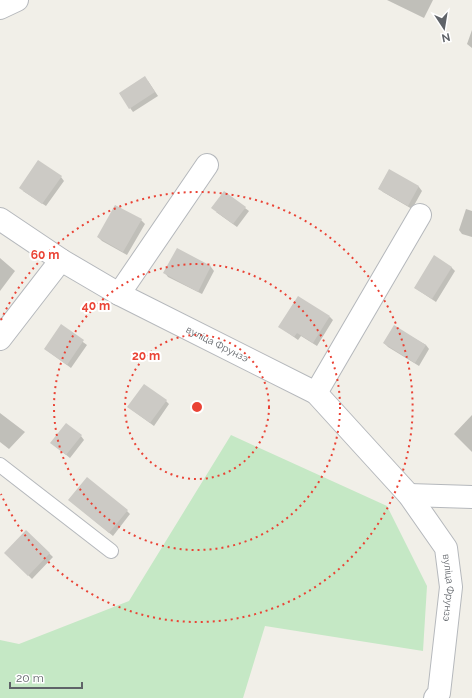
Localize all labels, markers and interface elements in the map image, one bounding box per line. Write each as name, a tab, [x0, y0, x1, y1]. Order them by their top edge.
north arrow	[424, 8, 464, 48]
text: N	[441, 30, 451, 45]
text: 60 m	[31, 248, 59, 262]
text: 40 m	[82, 299, 110, 313]
street label: вуліца Фрунзэ	[184, 324, 251, 364]
text: 20 m	[132, 349, 160, 363]
centre of rings	[190, 400, 204, 414]
street label: вуліца Фрунзэ	[441, 553, 456, 623]
scale bar	[10, 664, 82, 690]
text: 20 m	[16, 671, 44, 685]

